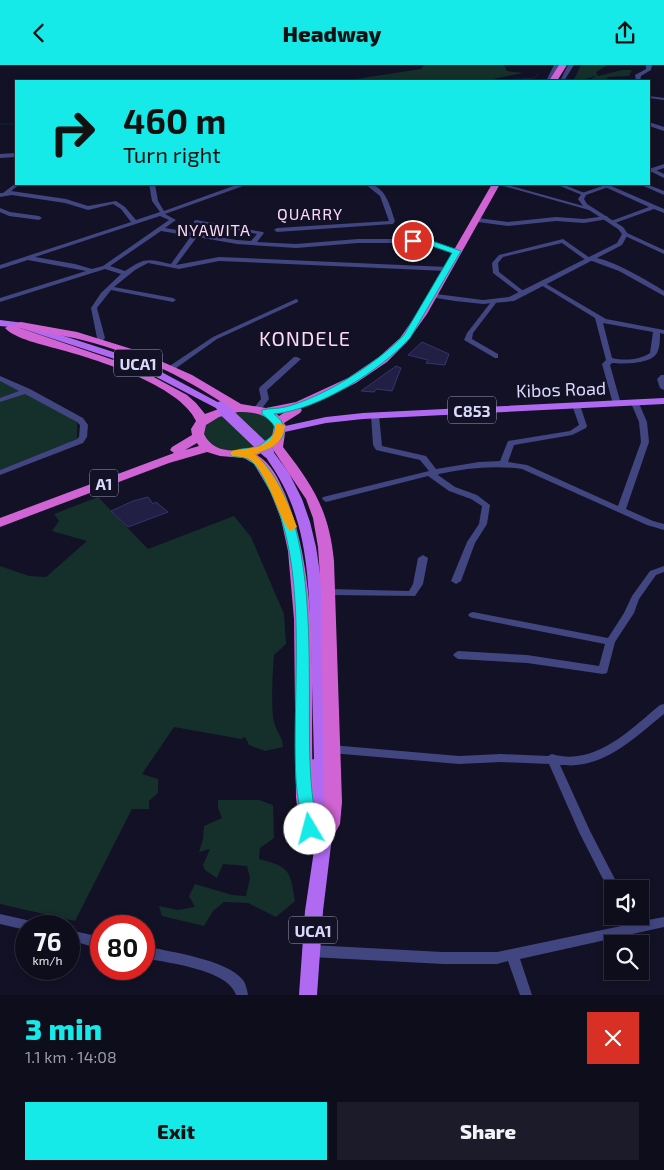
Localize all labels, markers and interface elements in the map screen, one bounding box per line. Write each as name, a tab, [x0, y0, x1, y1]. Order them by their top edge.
icon: back	[25, 19, 53, 47]
icon: share	[611, 19, 639, 47]
text: Headway	[283, 20, 381, 46]
text: 460 m	[123, 99, 226, 141]
icon: right	[40, 100, 105, 165]
text: Turn right	[123, 141, 221, 167]
district label: QUARRY	[277, 204, 343, 224]
district label: NYAWITA	[177, 220, 251, 239]
pin	[392, 220, 434, 262]
icon: arrive	[399, 227, 427, 255]
district label: KONDELE	[259, 326, 351, 350]
road number: UCA1	[114, 349, 162, 377]
street label: Kibos Road	[516, 376, 606, 402]
road number: C853	[448, 397, 496, 423]
road number: A1	[90, 469, 118, 497]
position arrow	[283, 802, 335, 854]
map controls	[604, 880, 649, 980]
button: sound	[604, 880, 649, 925]
speed limit sign: 80	[90, 915, 155, 980]
road number: UCA1	[289, 917, 337, 943]
text: 76	[34, 926, 61, 956]
button: search	[604, 935, 649, 980]
text: km/h	[33, 953, 62, 967]
text: 3 min	[25, 1010, 102, 1046]
button: close	[587, 1012, 639, 1064]
text: 1.1 km · 14:08	[25, 1047, 117, 1066]
button: Exit	[25, 1102, 327, 1160]
button: Share	[337, 1102, 639, 1160]

